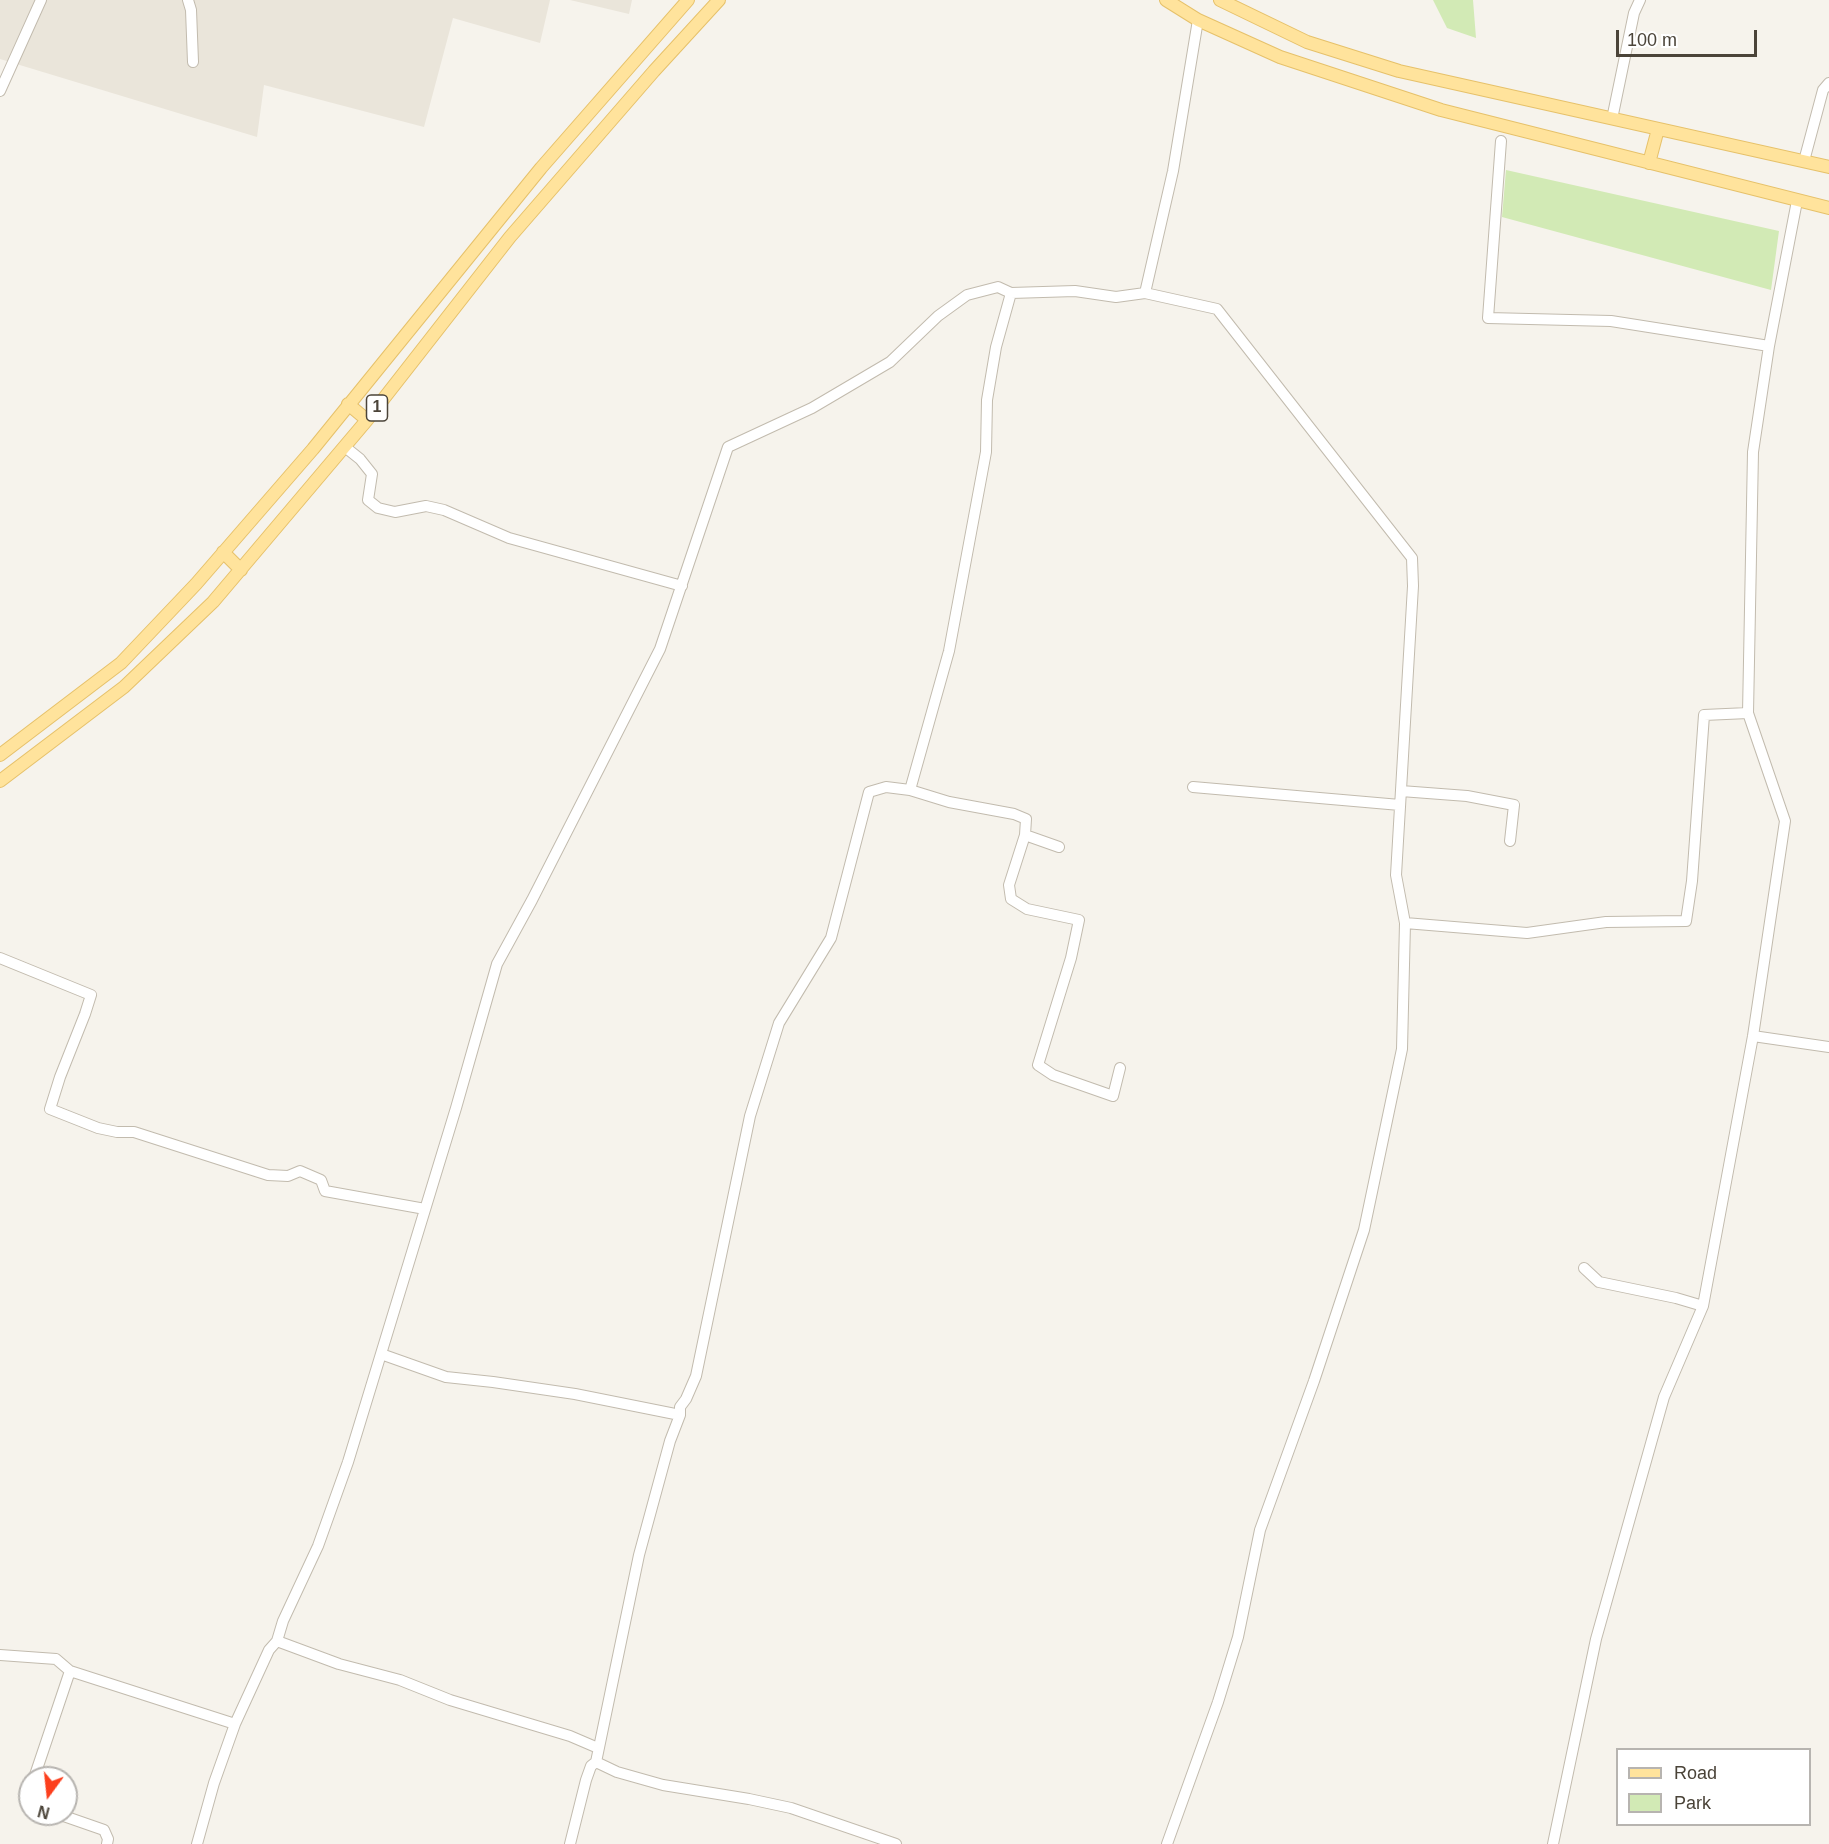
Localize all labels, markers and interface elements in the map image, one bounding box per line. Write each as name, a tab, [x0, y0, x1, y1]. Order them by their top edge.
scale bar	[1619, 18, 1760, 56]
text: 100 m	[1627, 30, 1677, 50]
road number: 1	[366, 395, 388, 421]
legend	[1616, 1748, 1811, 1826]
text: Road	[1674, 1763, 1717, 1783]
north arrow	[18, 1766, 78, 1826]
text: Park	[1674, 1793, 1711, 1813]
text: N	[36, 1802, 52, 1822]

